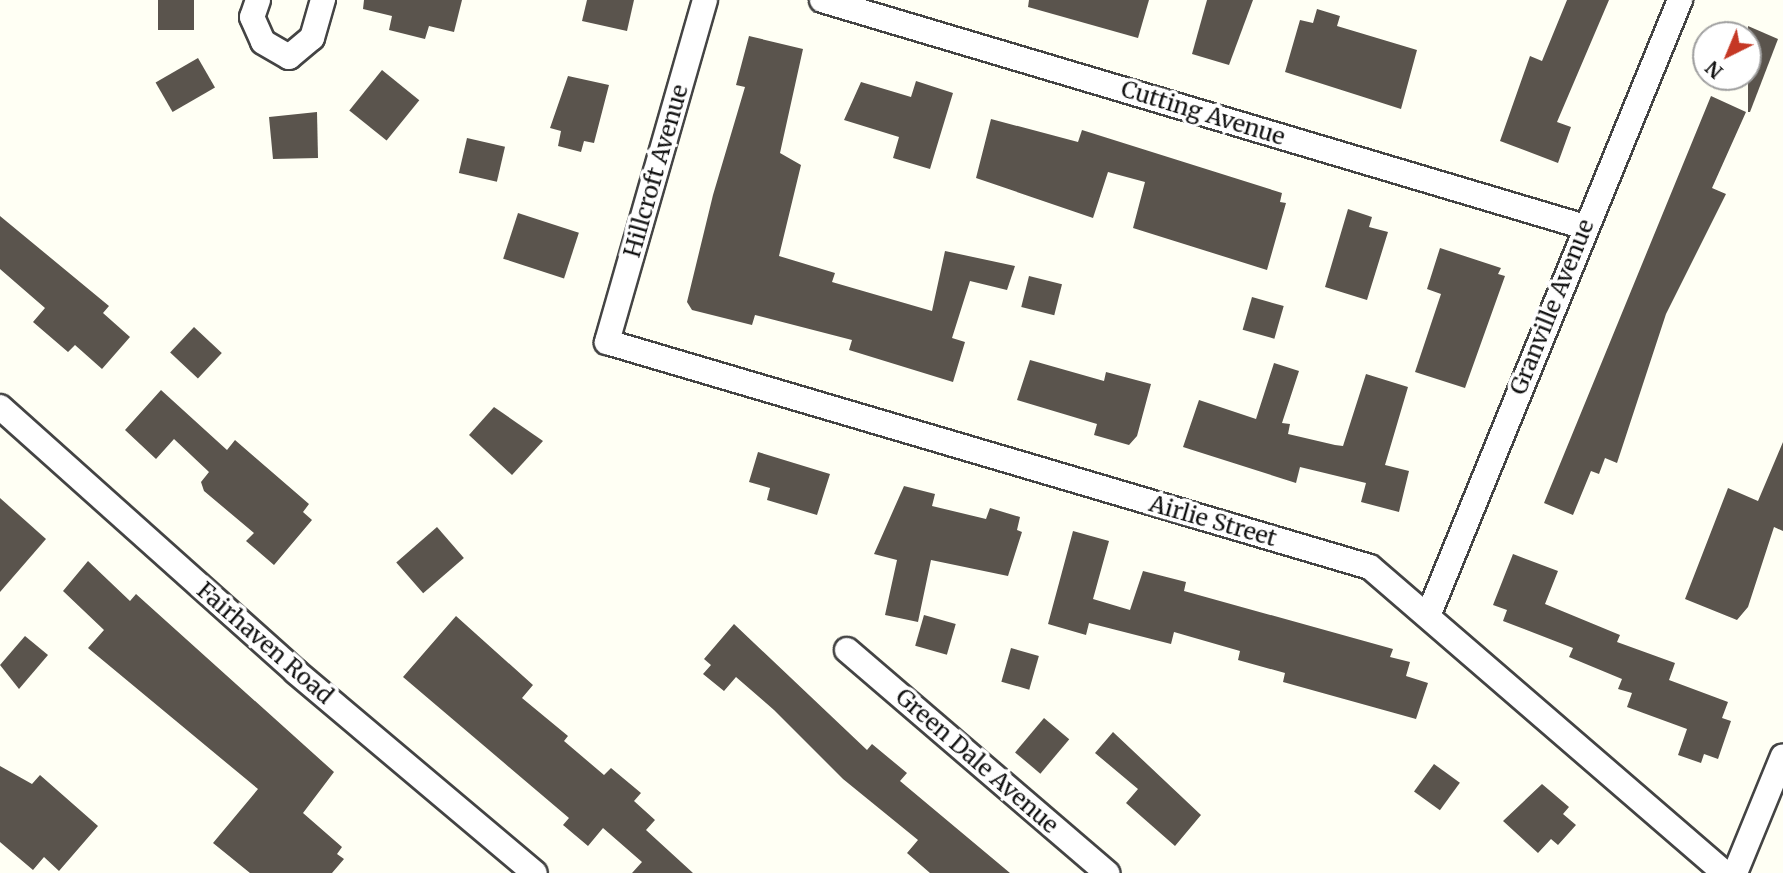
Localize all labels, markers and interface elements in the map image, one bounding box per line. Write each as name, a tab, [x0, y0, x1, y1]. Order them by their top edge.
north arrow	[1692, 21, 1762, 91]
text: N	[1700, 56, 1728, 84]
street label: Cutting Avenue	[1118, 75, 1288, 151]
street label: Hillcroft Avenue	[618, 81, 694, 261]
street label: Granville Avenue	[1504, 215, 1600, 399]
street label: Airlie Street	[1146, 490, 1280, 552]
street label: Fairhaven Road	[191, 576, 339, 710]
street label: Green Dale Avenue	[890, 683, 1064, 839]

